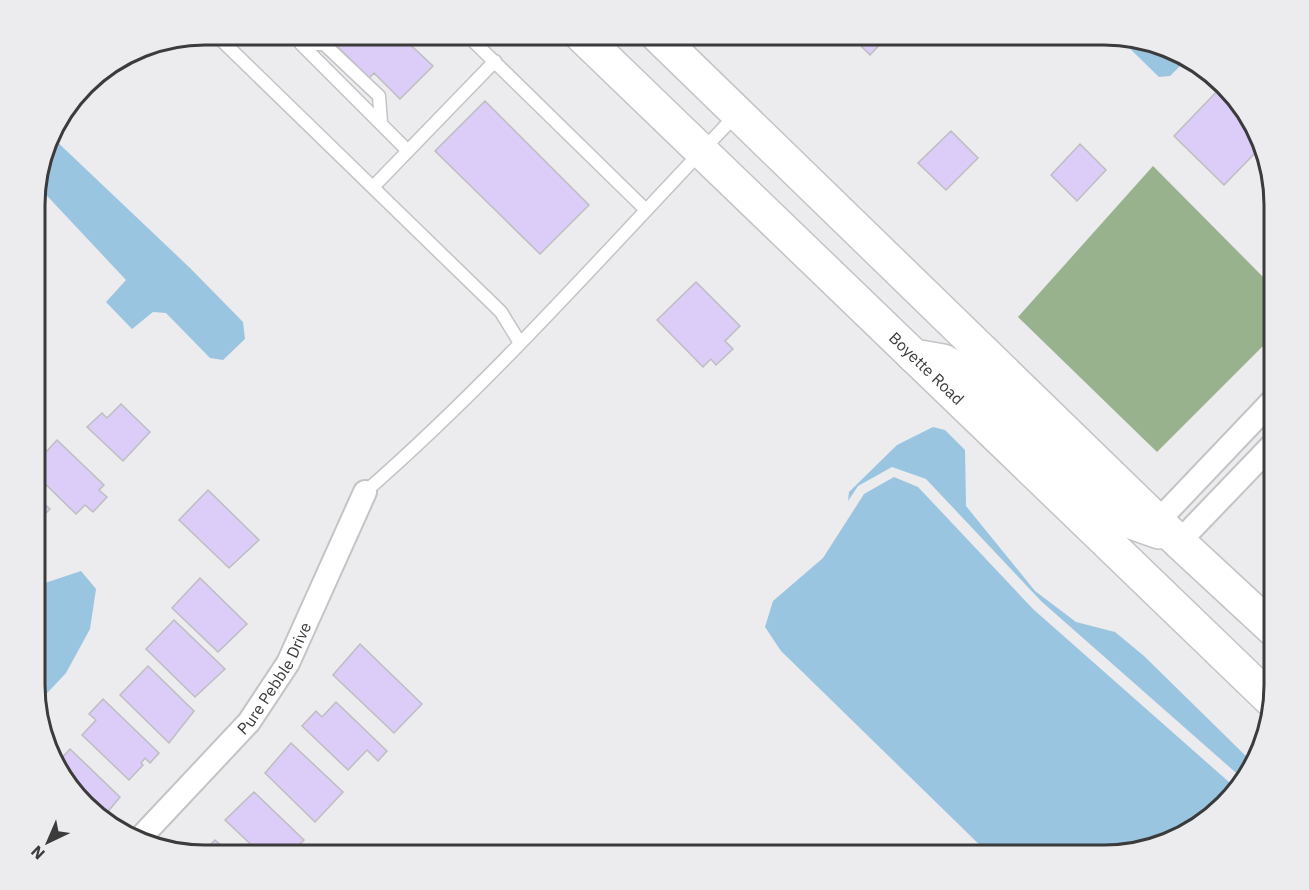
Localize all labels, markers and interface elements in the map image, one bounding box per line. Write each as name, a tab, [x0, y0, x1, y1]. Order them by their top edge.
street label: Boyette Road	[885, 327, 968, 409]
street label: Pure Pebble Drive	[233, 619, 315, 739]
north arrow	[18, 812, 78, 872]
text: N	[26, 842, 49, 864]

